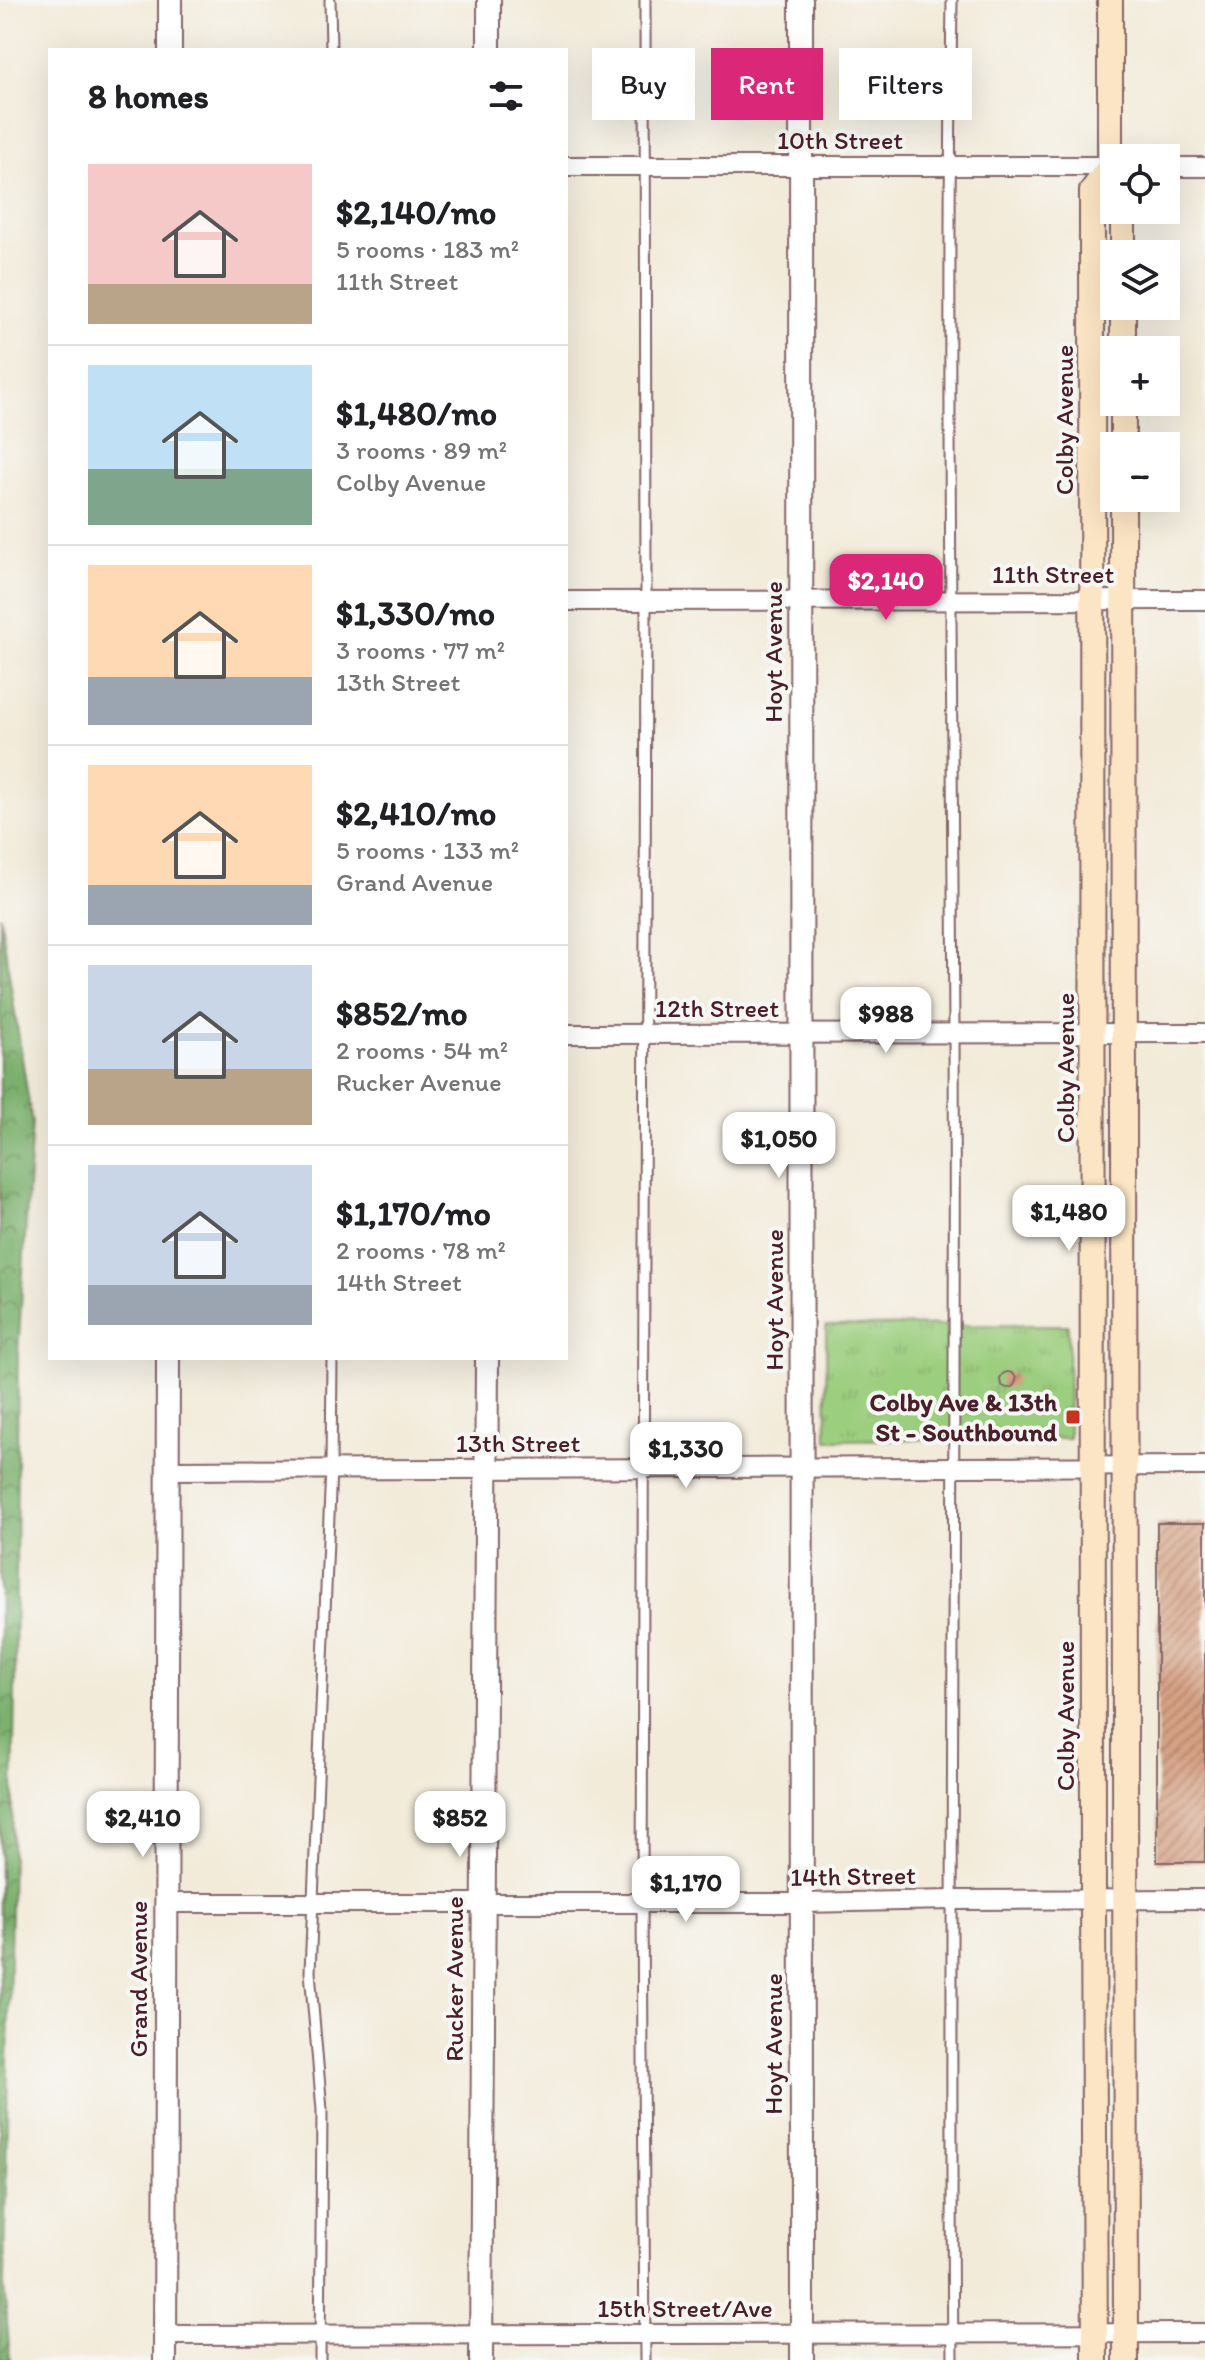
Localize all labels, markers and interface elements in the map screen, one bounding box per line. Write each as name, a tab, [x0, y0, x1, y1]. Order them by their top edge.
chip: Buy	[592, 48, 695, 120]
chip: Rent	[711, 48, 823, 120]
chip: Filters	[839, 48, 972, 120]
icon: filters	[484, 74, 528, 118]
text: 8 homes	[88, 76, 209, 117]
street label: 10th Street	[777, 124, 903, 156]
map controls	[1100, 144, 1180, 512]
button: locate	[1100, 144, 1180, 224]
text: $2,140/mo	[336, 192, 496, 233]
icon: home	[152, 196, 248, 292]
text: 5 rooms · 183 m²	[336, 233, 519, 265]
button: layers	[1100, 240, 1180, 320]
text: 11th Street	[336, 265, 458, 297]
button: +	[1100, 336, 1180, 416]
street label: Colby Avenue	[1048, 345, 1080, 495]
text: $1,480/mo	[336, 393, 497, 434]
icon: home	[152, 397, 248, 493]
button: −	[1100, 432, 1180, 512]
text: 3 rooms · 89 m²	[336, 434, 507, 466]
text: Colby Avenue	[336, 466, 486, 498]
pin: $2,140	[821, 554, 951, 622]
street label: 11th Street	[992, 558, 1114, 590]
text: $2,140	[848, 564, 924, 596]
street label: Hoyt Avenue	[757, 581, 789, 723]
text: $1,330/mo	[336, 593, 495, 634]
icon: home	[152, 597, 248, 693]
text: 3 rooms · 77 m²	[336, 634, 505, 666]
text: 13th Street	[336, 666, 460, 698]
text: $2,410/mo	[336, 793, 496, 834]
icon: home	[152, 797, 248, 893]
text: 5 rooms · 133 m²	[336, 834, 519, 866]
text: Grand Avenue	[336, 866, 493, 898]
pin: $988	[839, 987, 933, 1055]
street label: 12th Street	[655, 992, 779, 1024]
text: $852/mo	[336, 993, 468, 1034]
street label: Colby Avenue	[1049, 993, 1081, 1143]
icon: home	[152, 997, 248, 1093]
text: $988	[858, 997, 914, 1029]
text: 2 rooms · 54 m²	[336, 1034, 508, 1066]
text: Rucker Avenue	[336, 1066, 502, 1098]
pin: $1,050	[714, 1112, 844, 1180]
text: $1,050	[740, 1122, 818, 1154]
pin: $1,480	[1004, 1185, 1134, 1253]
text: $1,170/mo	[336, 1193, 491, 1234]
text: $1,480	[1030, 1195, 1108, 1227]
icon: home	[152, 1197, 248, 1293]
street label: Hoyt Avenue	[758, 1229, 790, 1371]
text: 2 rooms · 78 m²	[336, 1234, 506, 1266]
text: 14th Street	[336, 1266, 462, 1298]
place label: Colby Ave & 13th St - Southbound	[869, 1386, 1058, 1448]
marker: Colby Ave & 13th St - Southbound	[1064, 1408, 1082, 1426]
pin: $1,330	[621, 1422, 751, 1490]
street label: 13th Street	[456, 1427, 580, 1459]
text: $1,330	[648, 1432, 724, 1464]
street label: Colby Avenue	[1049, 1641, 1081, 1791]
pin: $2,410	[78, 1791, 208, 1859]
pin: $852	[413, 1791, 507, 1859]
text: $2,410	[105, 1801, 181, 1833]
text: $852	[433, 1801, 487, 1833]
pin: $1,170	[621, 1856, 751, 1924]
street label: 14th Street	[790, 1859, 916, 1893]
text: $1,170	[650, 1866, 722, 1898]
street label: Rucker Avenue	[438, 1896, 470, 2062]
street label: Grand Avenue	[122, 1900, 154, 2058]
street label: Hoyt Avenue	[757, 1973, 789, 2115]
street label: 15th Street/Ave	[597, 2292, 773, 2324]

